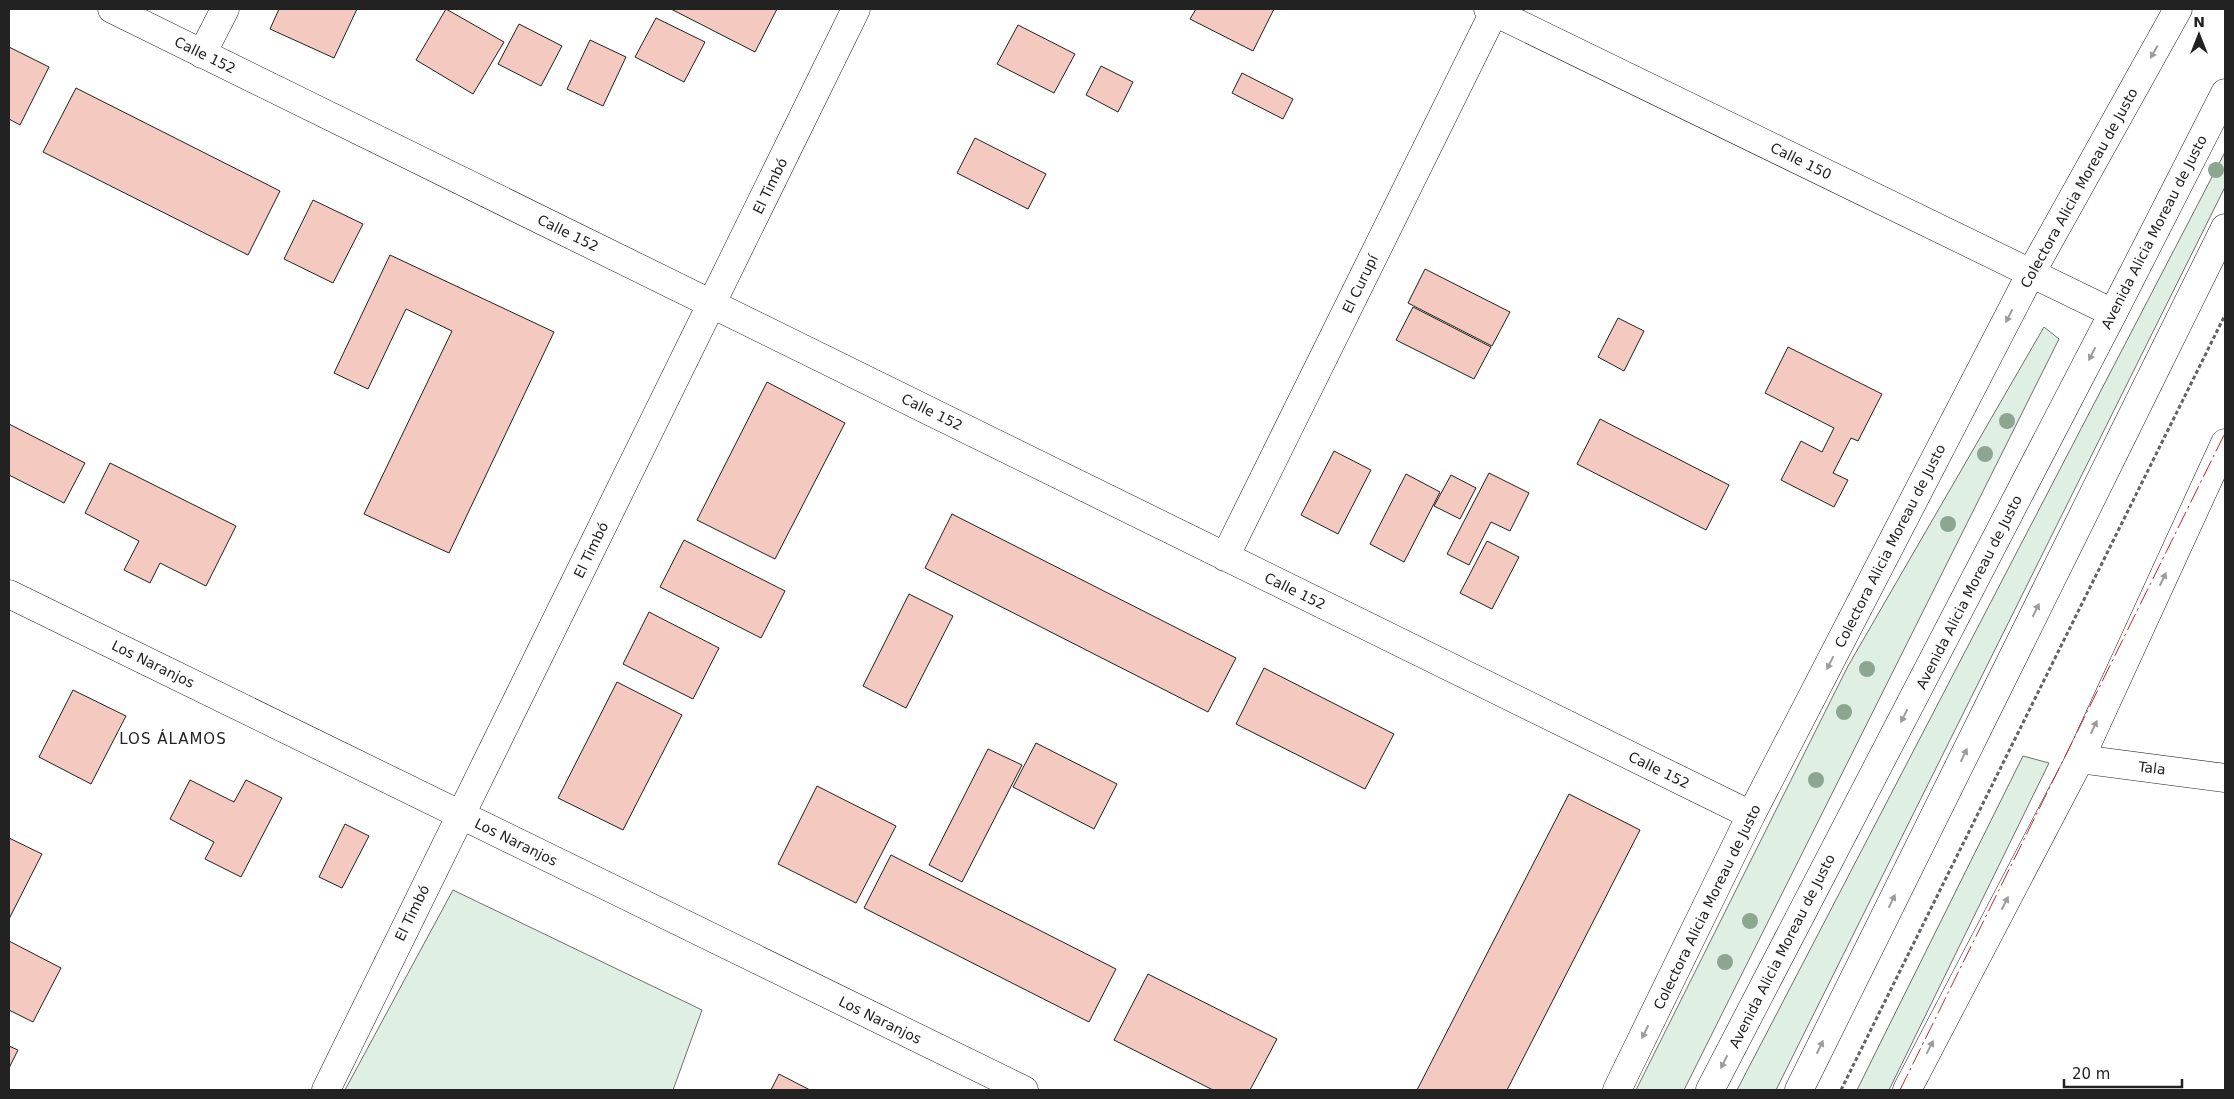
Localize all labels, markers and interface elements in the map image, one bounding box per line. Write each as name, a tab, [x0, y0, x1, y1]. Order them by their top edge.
north arrow	[2174, 10, 2224, 60]
text: N	[2193, 14, 2205, 30]
street label: Calle 152	[172, 33, 238, 77]
one-way arrow	[2150, 45, 2159, 58]
street label: Colectora Alicia Moreau de Justo	[2017, 85, 2141, 291]
street label: Avenida Alicia Moreau de Justo	[2098, 132, 2210, 332]
street label: Calle 150	[1768, 139, 1834, 183]
street label: El Timbó	[750, 155, 790, 217]
street label: Calle 152	[535, 211, 601, 255]
street label: El Curupí	[1339, 251, 1382, 316]
one-way arrow	[2005, 309, 2013, 324]
one-way arrow	[2088, 347, 2096, 362]
street label: Calle 152	[899, 390, 965, 434]
street label: Colectora Alicia Moreau de Justo	[1832, 442, 1948, 650]
street label: Avenida Alicia Moreau de Justo	[1913, 492, 2025, 692]
street label: El Timbó	[571, 519, 611, 581]
street label: Calle 152	[1262, 569, 1328, 613]
one-way arrow	[2159, 572, 2167, 586]
one-way arrow	[2032, 602, 2040, 617]
street label: Los Naranjos	[109, 637, 197, 691]
one-way arrow	[1826, 656, 1834, 670]
one-way arrow	[1900, 709, 1908, 723]
one-way arrow	[2091, 720, 2099, 734]
district label: LOS ÁLAMOS	[119, 729, 227, 748]
street label: Calle 152	[1626, 748, 1692, 792]
one-way arrow	[1960, 748, 1968, 762]
street label: Tala	[2136, 758, 2167, 778]
street label: Colectora Alicia Moreau de Justo	[1650, 802, 1764, 1012]
street label: Los Naranjos	[472, 815, 560, 869]
street label: Avenida Alicia Moreau de Justo	[1726, 851, 1838, 1051]
street label: El Timbó	[392, 882, 432, 944]
one-way arrow	[1888, 894, 1896, 908]
one-way arrow	[2001, 896, 2009, 910]
street label: Los Naranjos	[836, 993, 924, 1047]
one-way arrow	[1641, 1025, 1649, 1039]
one-way arrow	[1816, 1039, 1824, 1054]
one-way arrow	[1926, 1040, 1934, 1054]
one-way arrow	[1720, 1055, 1728, 1069]
scale bar	[2064, 1056, 2182, 1088]
text: 20 m	[2072, 1065, 2110, 1083]

